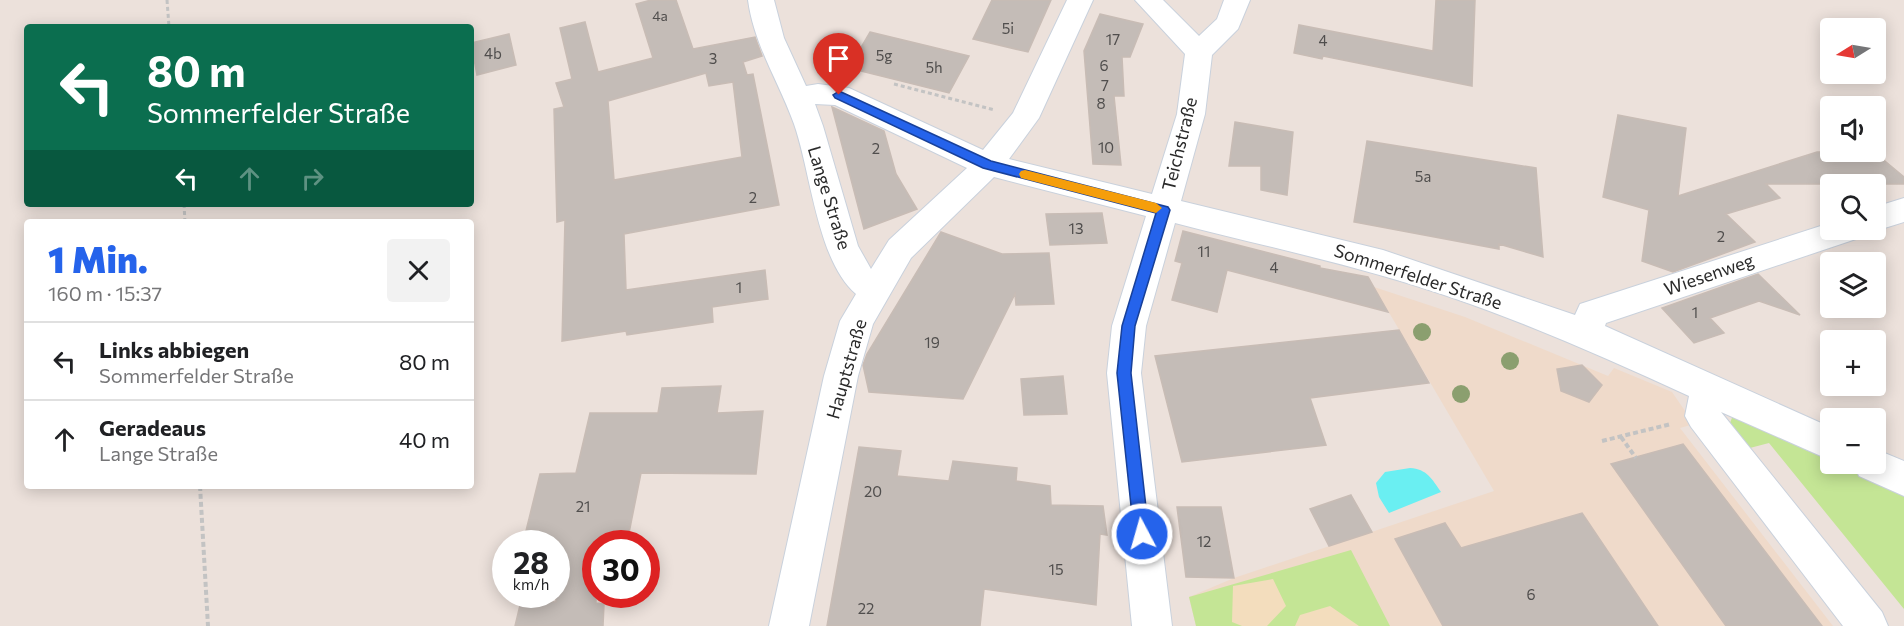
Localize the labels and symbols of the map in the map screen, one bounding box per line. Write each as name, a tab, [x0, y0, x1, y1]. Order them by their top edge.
house number: 4a	[652, 7, 668, 24]
north arrow	[1820, 18, 1886, 84]
house number: 5i	[1002, 19, 1014, 37]
house number: 17	[1106, 30, 1120, 48]
house number: 4	[1319, 31, 1328, 49]
pin	[813, 33, 864, 95]
house number: 4b	[484, 44, 502, 62]
house number: 5g	[876, 46, 892, 64]
house number: 3	[709, 49, 717, 67]
house number: 6	[1099, 56, 1109, 74]
house number: 5h	[925, 58, 943, 76]
house number: 7	[1101, 76, 1109, 94]
house number: 8	[1096, 94, 1106, 112]
street label: Teichstraße	[1157, 95, 1201, 193]
house number: 10	[1098, 138, 1114, 156]
house number: 2	[872, 139, 880, 157]
street label: Lange Straße	[804, 143, 856, 252]
house number: 5a	[1415, 167, 1431, 185]
house number: 2	[749, 188, 757, 206]
house number: 13	[1069, 219, 1083, 237]
house number: 2	[1717, 227, 1725, 245]
street label: Sommerfelder Straße	[1332, 239, 1505, 314]
house number: 11	[1198, 242, 1210, 260]
street label: Wiesenweg	[1661, 248, 1757, 300]
house number: 4	[1270, 258, 1279, 276]
house number: 1	[736, 278, 742, 296]
house number: 1	[1692, 303, 1698, 321]
street label: Hauptstraße	[821, 316, 871, 421]
house number: 19	[924, 333, 940, 351]
house number: 20	[864, 482, 882, 500]
house number: 21	[576, 497, 590, 515]
position arrow	[1110, 502, 1174, 566]
speed limit sign: 30	[582, 530, 660, 608]
house number: 12	[1197, 532, 1211, 550]
house number: 15	[1048, 560, 1064, 578]
house number: 6	[1526, 585, 1536, 603]
house number: 22	[858, 599, 874, 617]

